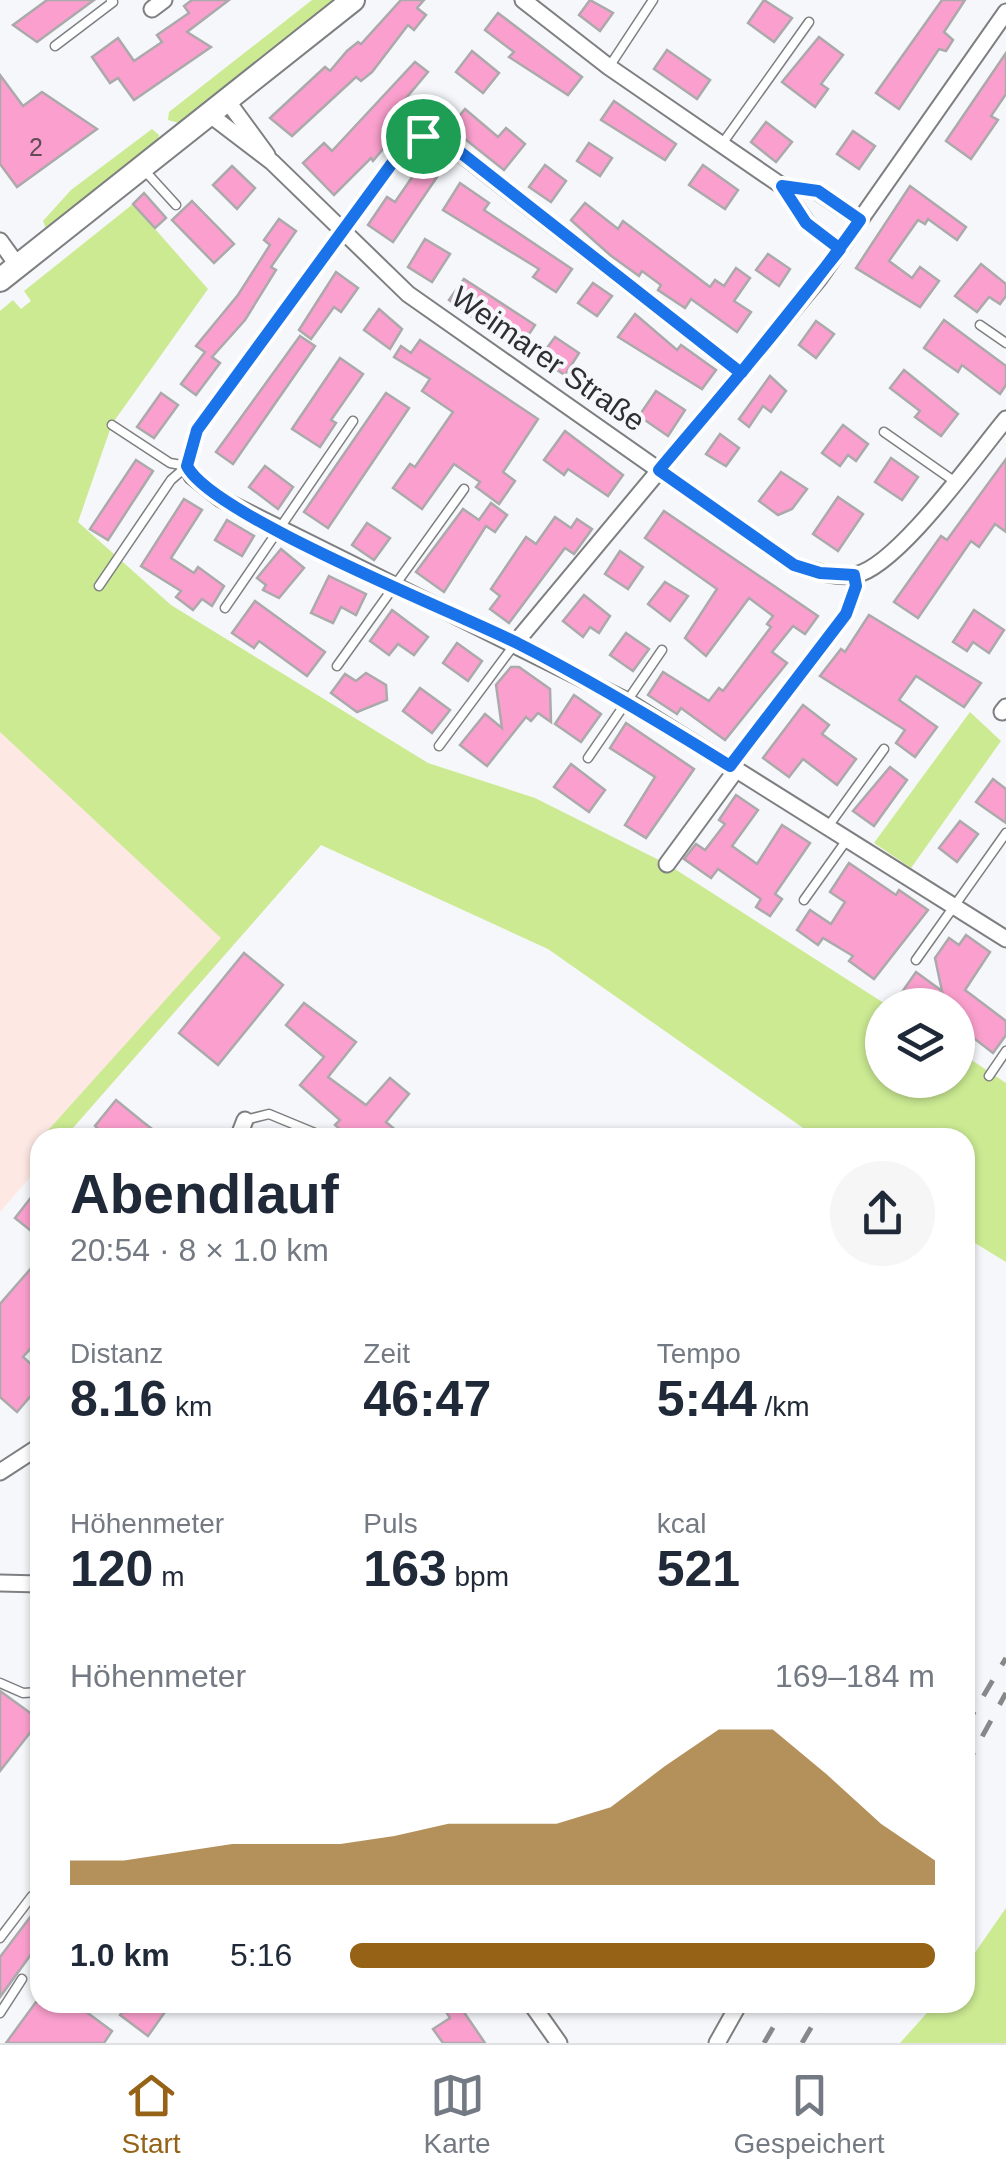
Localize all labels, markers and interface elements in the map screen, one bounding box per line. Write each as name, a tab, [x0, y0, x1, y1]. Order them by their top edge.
pin	[381, 94, 466, 179]
icon: arrive	[396, 109, 451, 164]
house number: 2	[29, 133, 43, 161]
street label: Weimarer Straße	[446, 280, 651, 437]
map controls	[865, 988, 975, 1098]
button: layers	[865, 988, 975, 1098]
button: share	[830, 1161, 935, 1266]
text: Abendlauf	[70, 1163, 339, 1225]
text: 20:54 · 8 × 1.0 km	[70, 1232, 329, 1268]
text: Distanz	[70, 1338, 163, 1369]
text: Zeit	[363, 1338, 410, 1369]
text: Tempo	[657, 1338, 741, 1369]
text: 8.16	[70, 1371, 167, 1427]
text: 46:47	[363, 1371, 491, 1427]
text: 5:44	[657, 1371, 757, 1427]
text: km	[167, 1391, 212, 1422]
text: /km	[757, 1391, 810, 1422]
text: Höhenmeter	[70, 1508, 224, 1539]
text: Puls	[363, 1508, 418, 1539]
text: kcal	[657, 1508, 706, 1539]
text: 120	[70, 1541, 153, 1597]
text: 163	[363, 1541, 447, 1597]
text: 521	[657, 1541, 740, 1597]
text: m	[153, 1561, 185, 1592]
text: bpm	[447, 1561, 509, 1592]
text: Höhenmeter	[70, 1658, 246, 1694]
text: 169–184 m	[775, 1658, 935, 1694]
text: 1.0 km	[70, 1937, 170, 1973]
text: 5:16	[230, 1937, 292, 1973]
tab: Start	[121, 2068, 181, 2160]
tab: Karte	[424, 2068, 491, 2160]
tab: Gespeichert	[734, 2068, 885, 2160]

